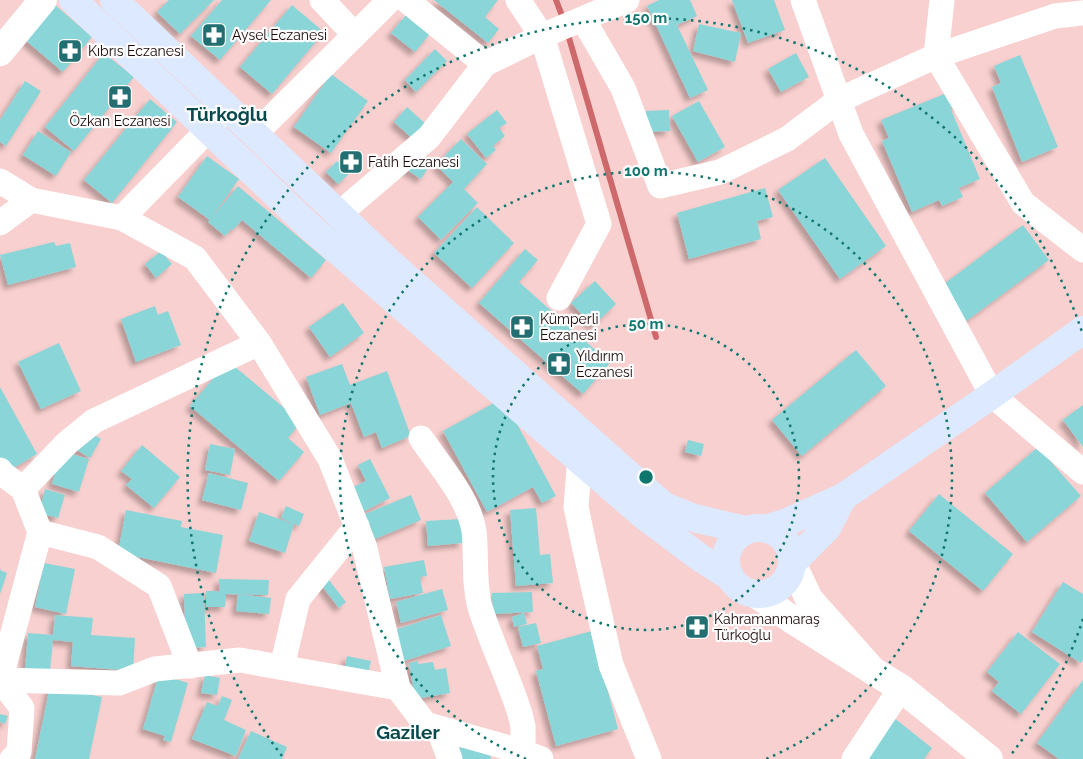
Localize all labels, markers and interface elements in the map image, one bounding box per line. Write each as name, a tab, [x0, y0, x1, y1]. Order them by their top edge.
text: 150 m	[625, 9, 667, 27]
pharmacy icon: Aysel Eczanesi	[201, 22, 227, 48]
place label: Aysel Eczanesi	[232, 27, 327, 43]
pharmacy icon: Kıbrıs Eczanesi	[57, 38, 83, 64]
place label: Kıbrıs Eczanesi	[88, 43, 184, 59]
pharmacy icon: Özkan Eczanesi	[107, 84, 133, 110]
district label: Türkoğlu	[186, 103, 268, 125]
place label: Özkan Eczanesi	[70, 111, 170, 129]
pharmacy icon: Fatih Eczanesi	[338, 149, 364, 175]
place label: Fatih Eczanesi	[368, 154, 459, 170]
text: 100 m	[624, 162, 668, 180]
place label: Kümperli Eczanesi	[540, 311, 599, 343]
pharmacy icon: Kümperli Eczanesi	[509, 314, 535, 340]
text: 50 m	[628, 315, 664, 333]
place label: Yıldırım Eczanesi	[576, 348, 633, 380]
pharmacy icon: Yıldırım Eczanesi	[546, 351, 572, 377]
centre of rings	[637, 468, 655, 486]
place label: Kahramanmaraş Türkoğlu	[714, 611, 820, 643]
pharmacy icon: Kahramanmaraş Türkoğlu	[684, 614, 710, 640]
district label: Gaziler	[376, 721, 440, 743]

